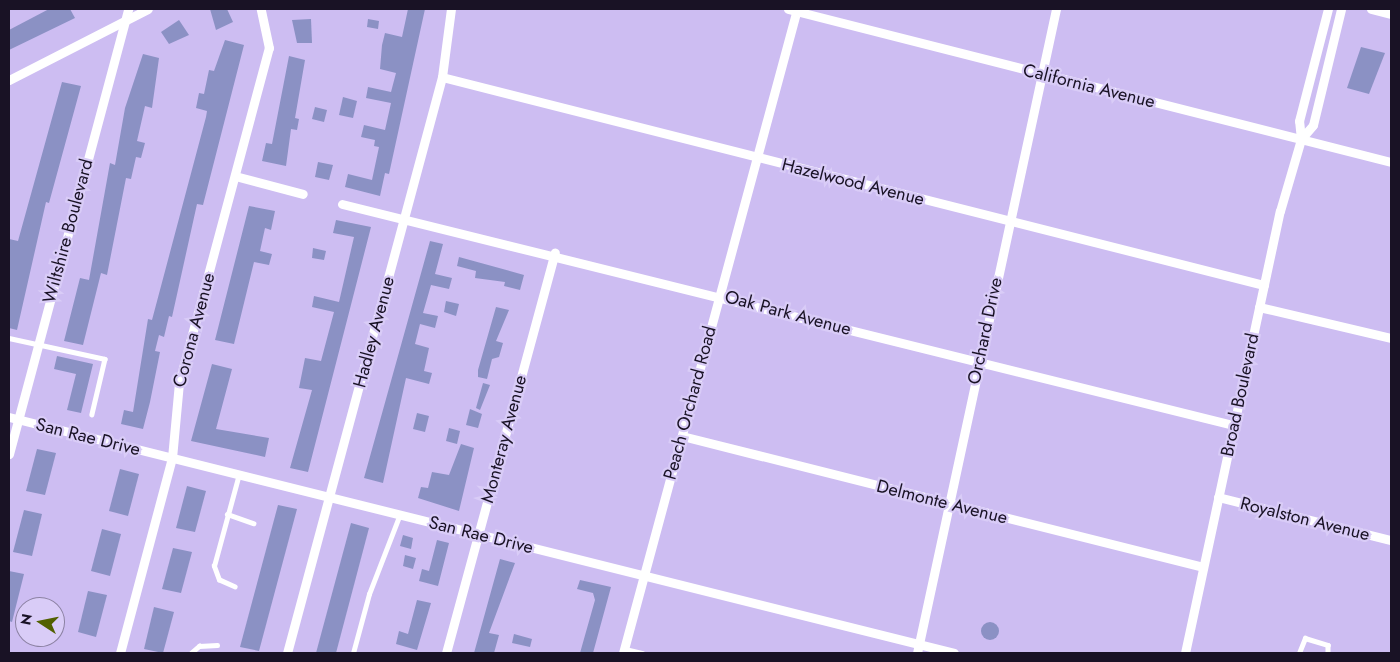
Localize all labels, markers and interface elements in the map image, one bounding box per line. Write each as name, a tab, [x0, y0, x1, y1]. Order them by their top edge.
street label: California Avenue	[1021, 59, 1157, 113]
street label: Hazelwood Avenue	[779, 154, 927, 210]
street label: Wiltshire Boulevard	[38, 157, 98, 305]
street label: Corona Avenue	[168, 270, 220, 390]
street label: Hadley Avenue	[349, 274, 399, 390]
street label: Orchard Drive	[963, 276, 1007, 386]
street label: Oak Park Avenue	[723, 286, 853, 340]
street label: Peach Orchard Road	[659, 324, 721, 482]
street label: Broad Boulevard	[1216, 331, 1264, 459]
street label: Monteray Avenue	[477, 373, 531, 505]
street label: San Rae Drive	[34, 414, 142, 460]
street label: Delmonte Avenue	[874, 475, 1010, 529]
street label: Royalston Avenue	[1238, 492, 1372, 546]
street label: San Rae Drive	[427, 512, 535, 558]
north arrow	[15, 597, 65, 647]
text: N	[15, 612, 37, 627]

